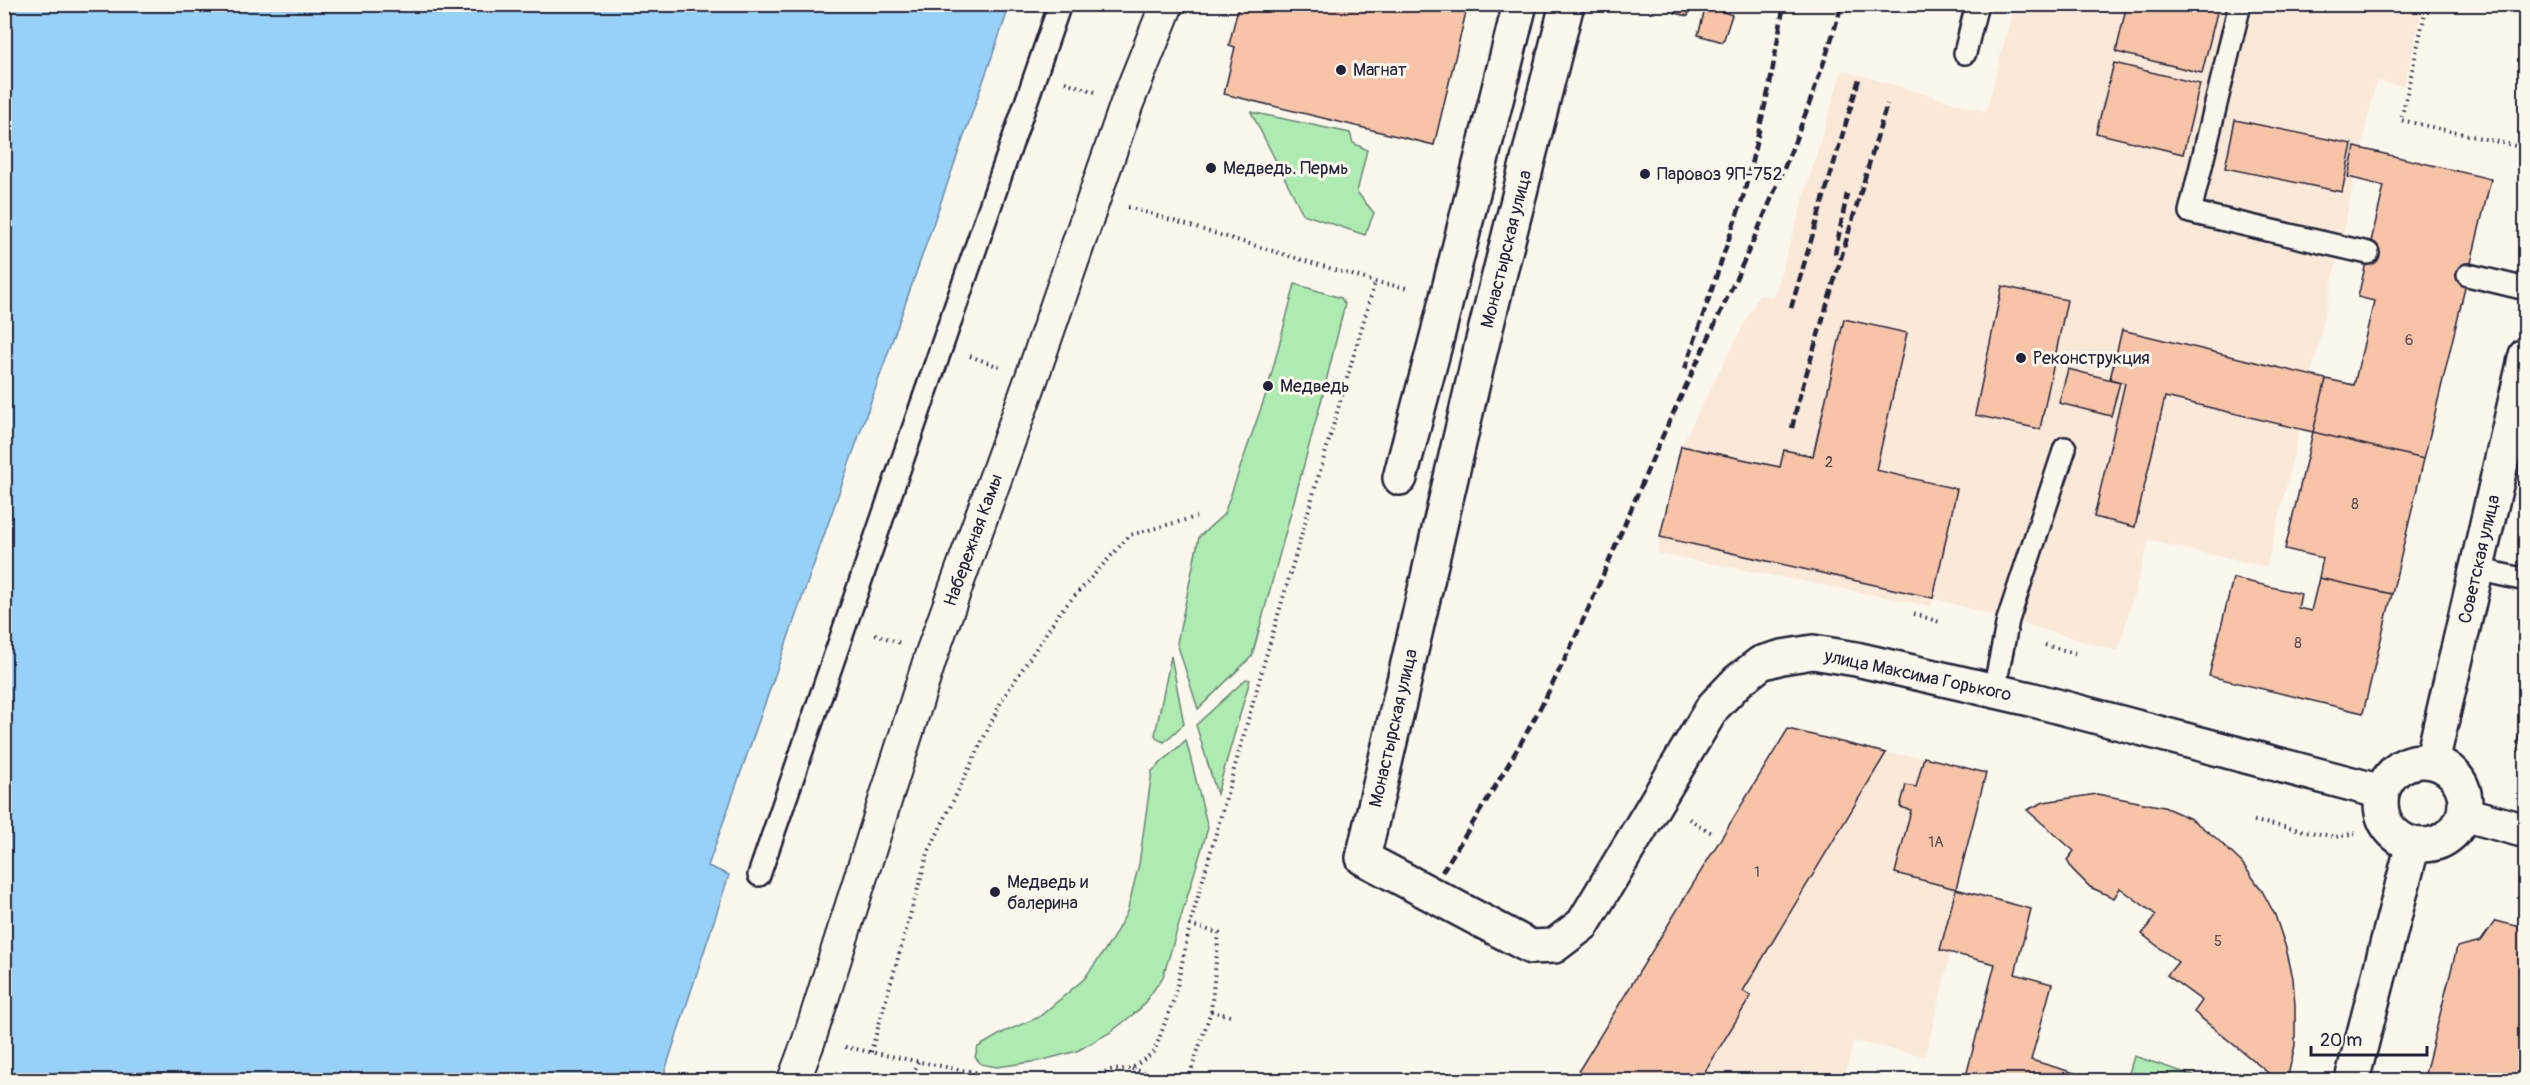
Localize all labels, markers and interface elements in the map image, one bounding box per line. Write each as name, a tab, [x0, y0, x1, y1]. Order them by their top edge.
place label: Магнат	[1353, 59, 1407, 82]
marker: Магнат	[1334, 63, 1348, 77]
place label: Медведь. Пермь	[1223, 157, 1349, 180]
marker: Медведь. Пермь	[1204, 161, 1218, 175]
place label: Паровоз 9П-752	[1657, 163, 1783, 186]
marker: Паровоз 9П-752	[1638, 167, 1652, 181]
street label: Монастырская улица	[1476, 168, 1537, 330]
house number: 6	[2405, 331, 2413, 350]
place label: Реконструкция	[2033, 347, 2150, 370]
marker: Реконструкция	[2014, 351, 2028, 365]
place label: Медведь	[1280, 375, 1349, 398]
marker: Медведь	[1261, 379, 1275, 393]
house number: 2	[1825, 453, 1833, 472]
street label: Набережная Камы	[939, 471, 1008, 610]
street label: Советская улица	[2453, 492, 2505, 626]
house number: 8	[2351, 495, 2359, 514]
house number: 8	[2294, 634, 2302, 653]
street label: улица Максима Горького	[1821, 644, 2014, 707]
street label: Монастырская улица	[1364, 647, 1423, 810]
house number: 1А	[1928, 833, 1944, 852]
house number: 1	[1754, 863, 1760, 882]
place label: Медведь и балерина	[1007, 871, 1088, 915]
marker: Медведь и балерина	[988, 885, 1002, 899]
house number: 5	[2214, 932, 2222, 951]
scale bar	[2311, 1019, 2426, 1057]
text: 20 m	[2320, 1029, 2362, 1052]

